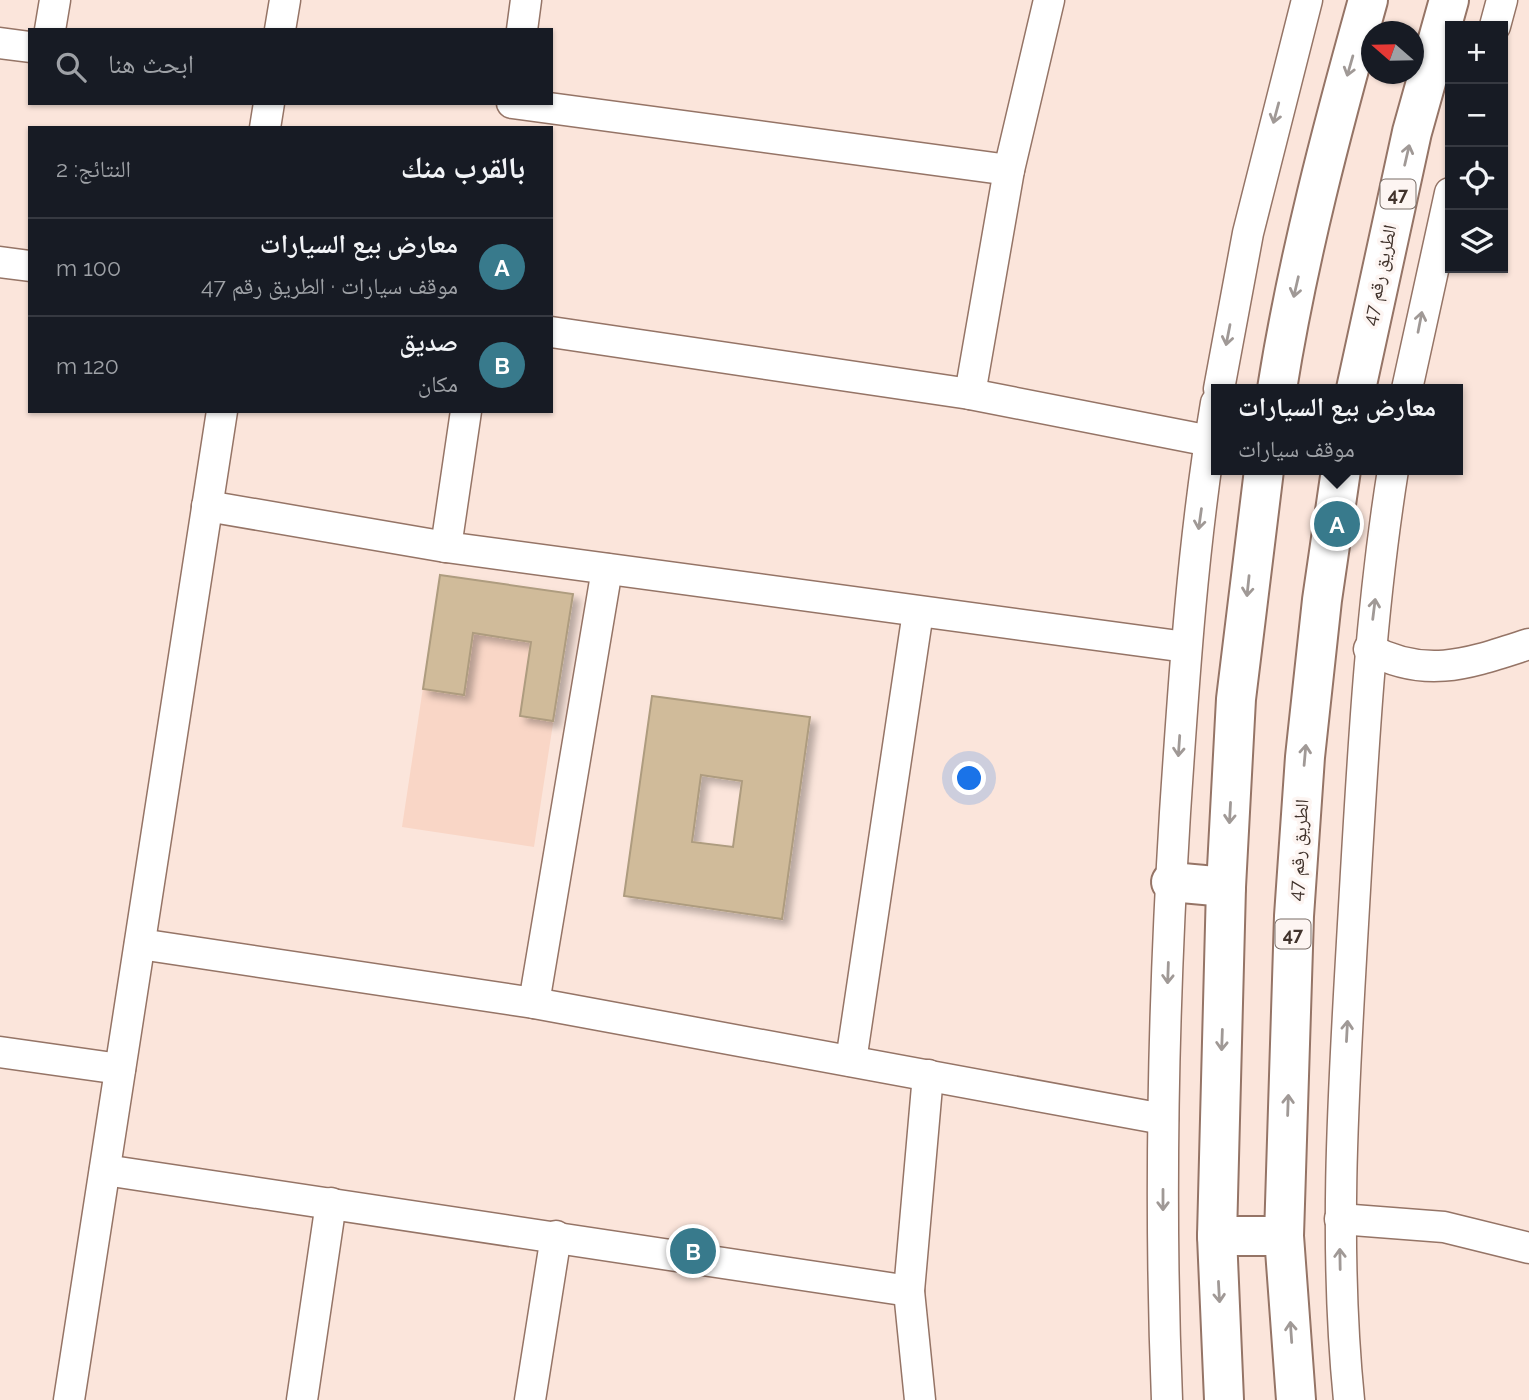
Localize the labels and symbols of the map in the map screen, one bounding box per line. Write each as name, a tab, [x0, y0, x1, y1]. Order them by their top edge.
north arrow	[1361, 21, 1424, 84]
one-way arrow	[1342, 55, 1355, 77]
one-way arrow	[1269, 101, 1282, 124]
one-way arrow	[1400, 144, 1414, 167]
road number: 47	[1380, 180, 1416, 209]
street label: الطريق رقم 47	[1358, 223, 1402, 328]
one-way arrow	[1289, 275, 1302, 298]
one-way arrow	[1414, 311, 1427, 334]
one-way arrow	[1221, 323, 1234, 346]
pin: A	[1314, 498, 1360, 550]
one-way arrow	[1193, 507, 1206, 530]
one-way arrow	[1242, 574, 1255, 597]
one-way arrow	[1367, 598, 1380, 620]
one-way arrow	[1173, 734, 1186, 757]
one-way arrow	[1299, 744, 1312, 767]
your location	[952, 761, 986, 795]
street label: الطريق رقم 47	[1283, 798, 1315, 902]
one-way arrow	[1224, 801, 1237, 824]
road number: 47	[1276, 919, 1310, 948]
one-way arrow	[1161, 961, 1174, 984]
one-way arrow	[1341, 1020, 1354, 1043]
one-way arrow	[1216, 1028, 1229, 1051]
one-way arrow	[1281, 1093, 1295, 1116]
one-way arrow	[1156, 1188, 1170, 1211]
pin: B	[670, 1225, 716, 1277]
one-way arrow	[1334, 1247, 1347, 1270]
one-way arrow	[1213, 1280, 1226, 1303]
one-way arrow	[1284, 1321, 1297, 1344]

